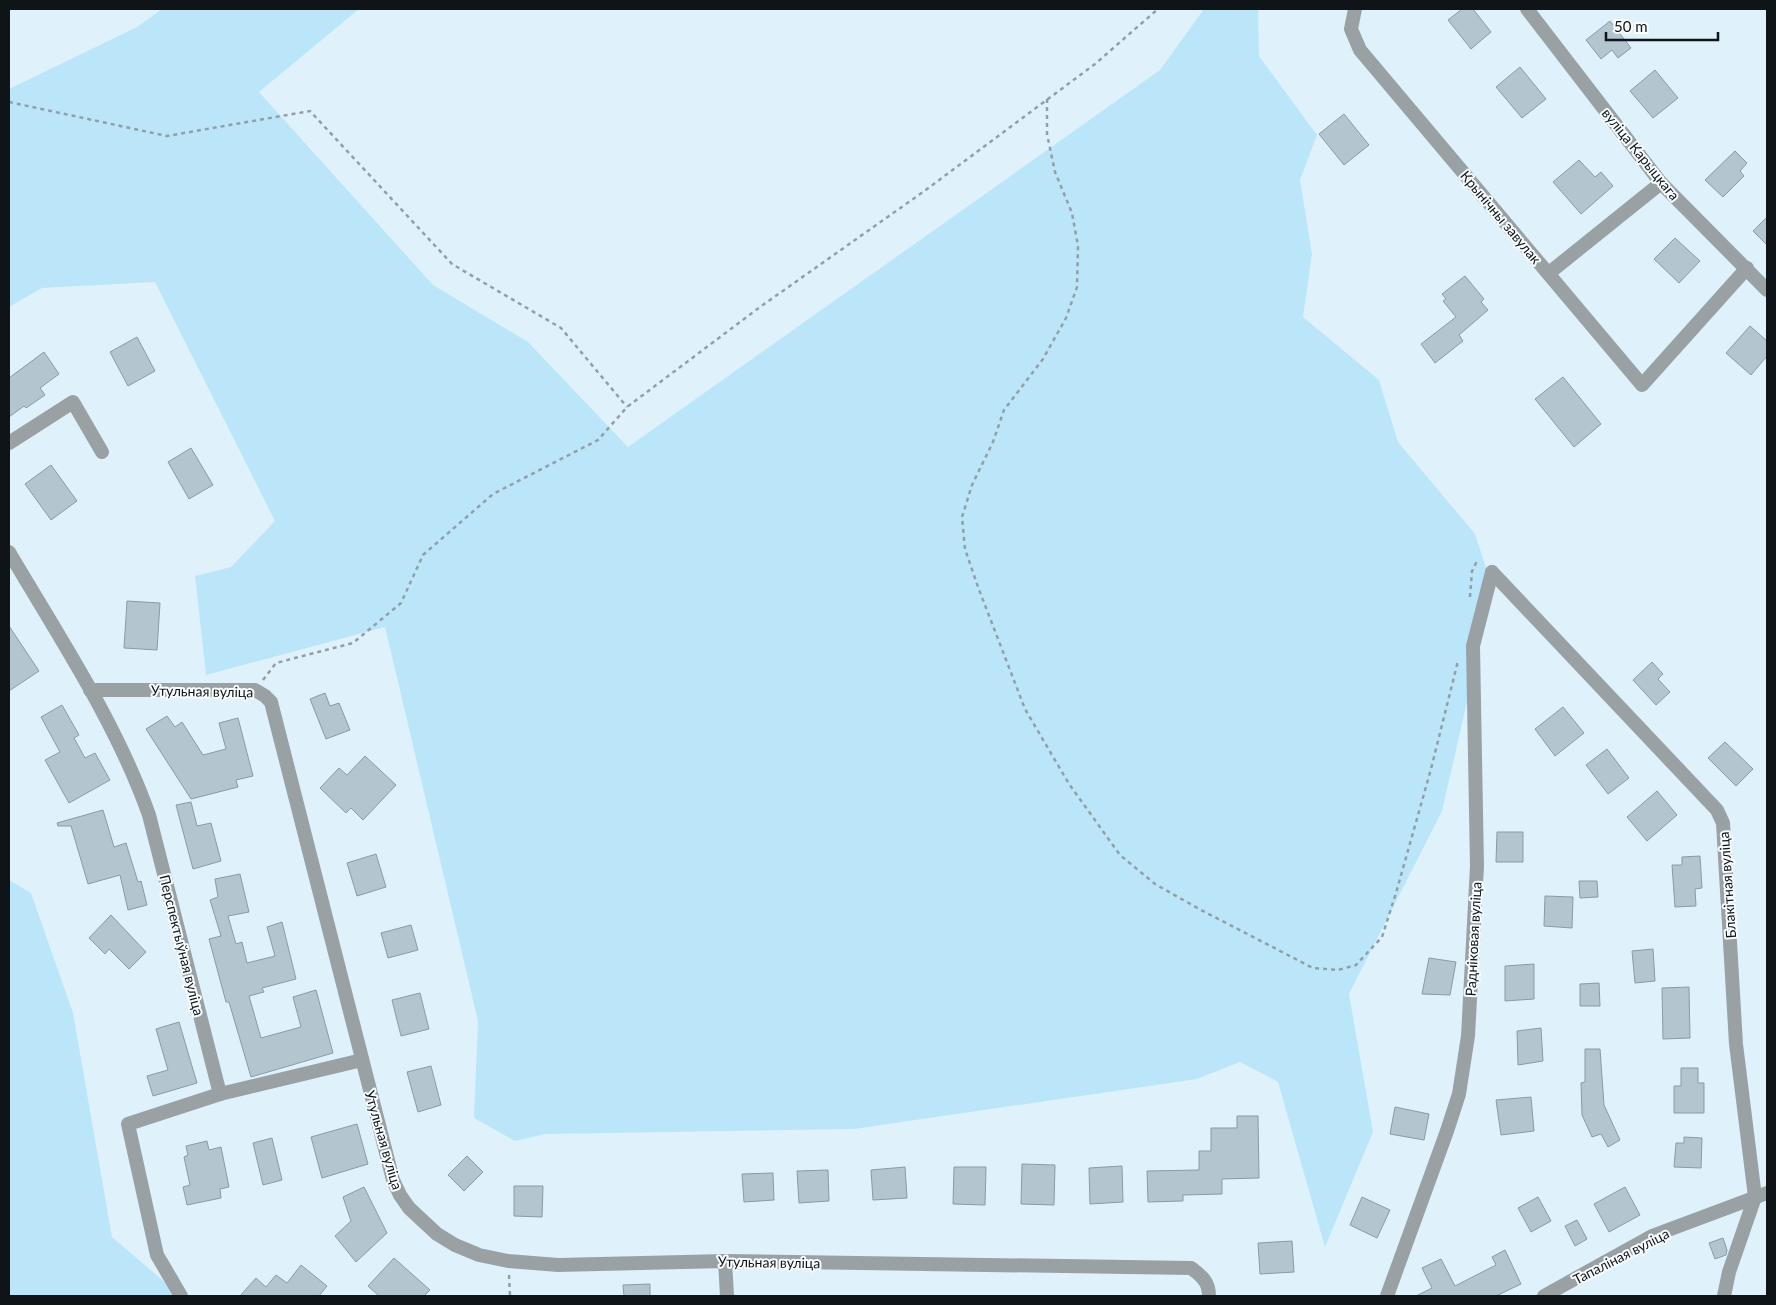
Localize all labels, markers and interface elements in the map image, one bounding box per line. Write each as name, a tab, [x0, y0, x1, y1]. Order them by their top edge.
scale bar	[1606, 10, 1718, 42]
text: 50 m	[1614, 17, 1648, 35]
street label: вуліца Карыцкага	[1599, 105, 1683, 203]
street label: Крынічны завулак	[1457, 167, 1545, 268]
street label: Утульная вуліца	[151, 682, 253, 700]
street label: Блакітная вуліца	[1715, 831, 1739, 939]
street label: Перспектыўная вуліца	[156, 873, 208, 1017]
street label: Радніковая вуліца	[1462, 881, 1484, 997]
street label: Утульная вуліца	[362, 1088, 406, 1192]
street label: Тапаліная вуліца	[1570, 1224, 1672, 1288]
street label: Утульная вуліца	[718, 1253, 820, 1271]

